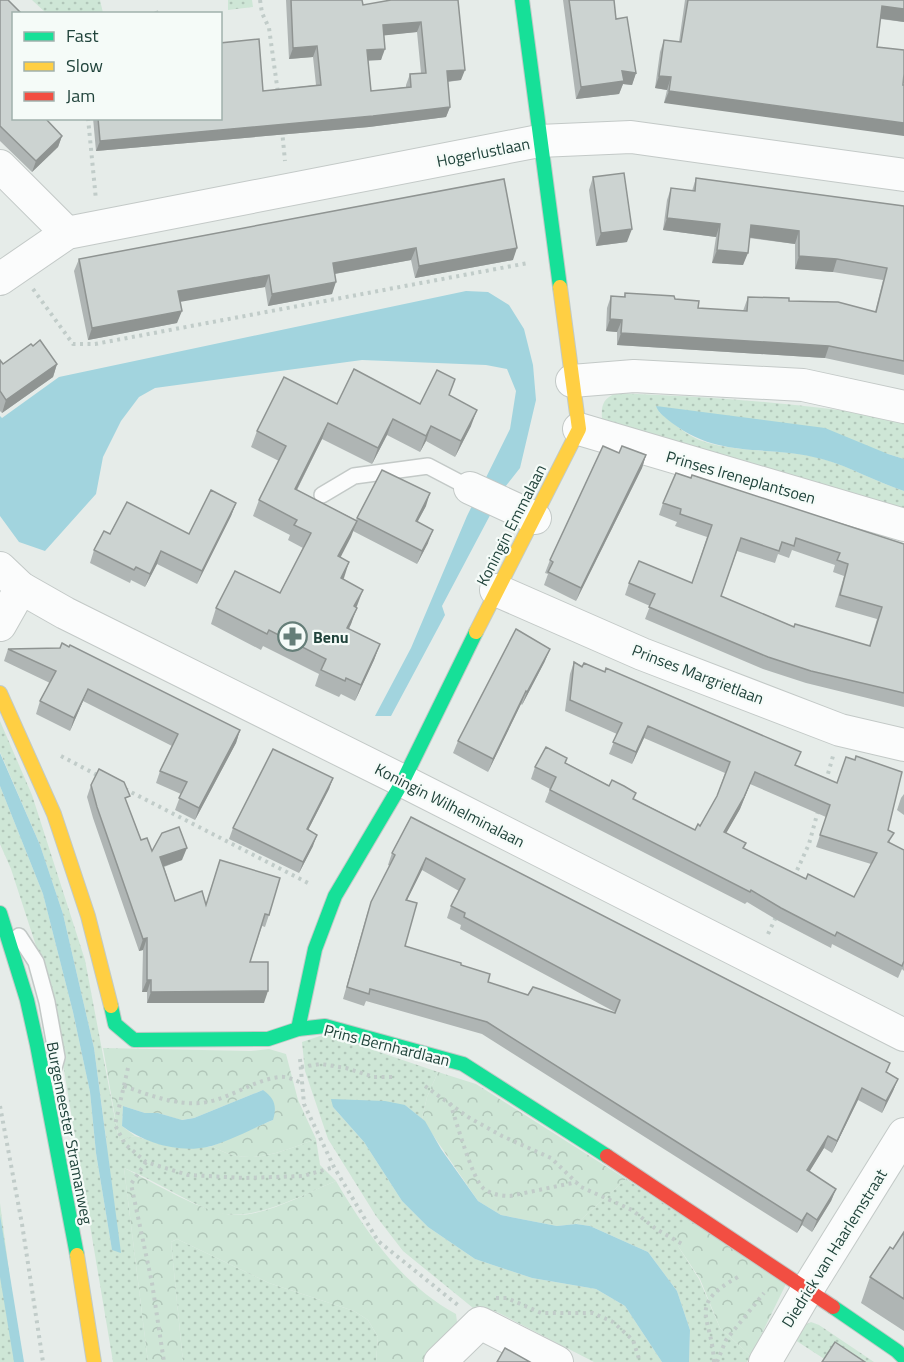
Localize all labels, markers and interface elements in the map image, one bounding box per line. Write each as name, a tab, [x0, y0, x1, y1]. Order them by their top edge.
legend	[12, 12, 222, 120]
text: Fast	[66, 22, 99, 49]
text: Slow	[66, 52, 103, 79]
text: Jam	[66, 82, 95, 109]
street label: Hogerlustlaan	[434, 131, 532, 173]
street label: Prinses Ireneplantsoen	[663, 444, 819, 510]
street label: Koningin Emmalaan	[470, 460, 552, 590]
pharmacy icon: Benu	[276, 621, 308, 653]
place label: Benu	[313, 625, 349, 649]
street label: Prinses Margrietlaan	[628, 638, 768, 710]
street label: Koningin Wilhelminalaan	[371, 757, 529, 853]
street label: Prins Bernhardlaan	[322, 1018, 452, 1072]
street label: Burgemeester Stramanweg	[40, 1040, 100, 1226]
street label: Diedrick van Haarlemstraat	[775, 1164, 893, 1332]

